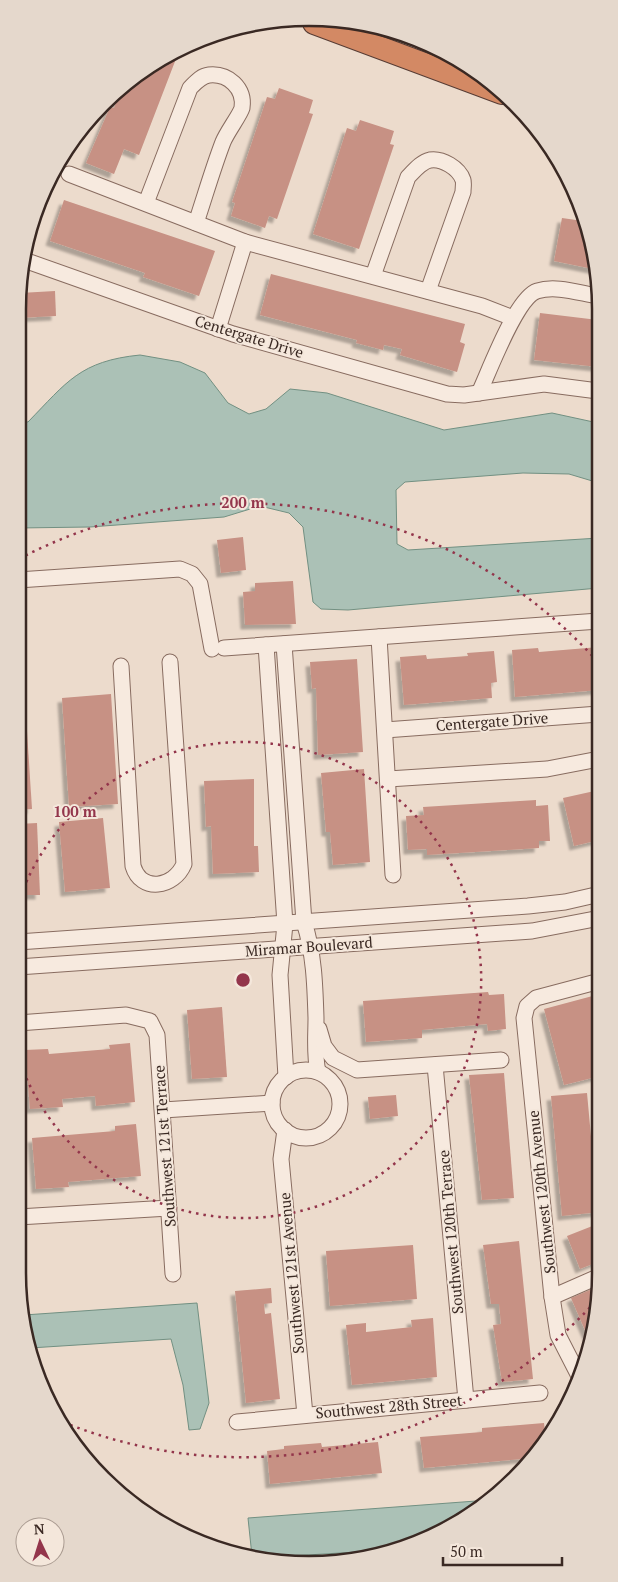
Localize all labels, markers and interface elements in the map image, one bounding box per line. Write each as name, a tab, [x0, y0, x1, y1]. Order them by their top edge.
street label: Centergate Drive	[193, 310, 306, 362]
text: 200 m	[221, 492, 265, 512]
street label: Centergate Drive	[435, 707, 549, 735]
text: 100 m	[53, 801, 97, 821]
street label: Miramar Boulevard	[244, 932, 373, 960]
centre of rings	[234, 971, 252, 989]
street label: Southwest 121st Terrace	[148, 1064, 180, 1228]
street label: Southwest 120th Avenue	[522, 1109, 560, 1275]
street label: Southwest 120th Terrace	[433, 1149, 467, 1315]
street label: Southwest 121st Avenue	[274, 1192, 308, 1355]
street label: Southwest 28th Street	[315, 1390, 464, 1422]
north arrow	[15, 1517, 65, 1567]
text: N	[33, 1519, 45, 1538]
scale bar	[443, 1534, 562, 1566]
text: 50 m	[450, 1541, 483, 1561]

